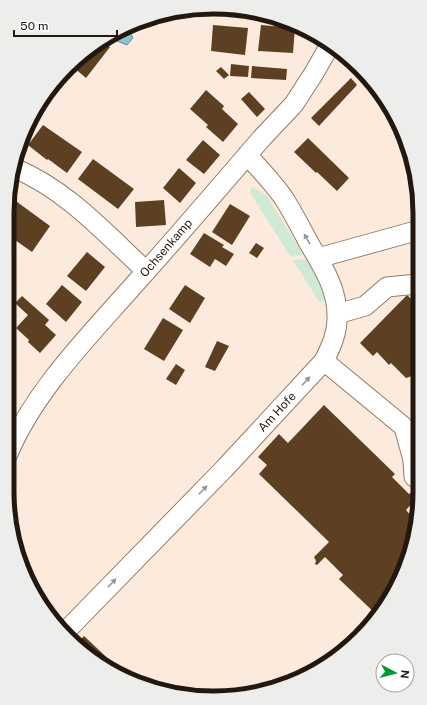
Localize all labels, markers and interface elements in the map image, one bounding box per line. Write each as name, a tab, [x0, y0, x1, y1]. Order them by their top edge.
scale bar	[14, 12, 117, 38]
text: 50 m	[20, 19, 48, 33]
street label: Ochsenkamp	[137, 216, 195, 280]
one-way arrow	[304, 233, 311, 245]
one-way arrow	[301, 376, 310, 385]
street label: Am Hofe	[255, 389, 299, 435]
one-way arrow	[198, 485, 208, 495]
one-way arrow	[108, 578, 117, 588]
north arrow	[375, 653, 415, 693]
text: N	[398, 669, 411, 679]

